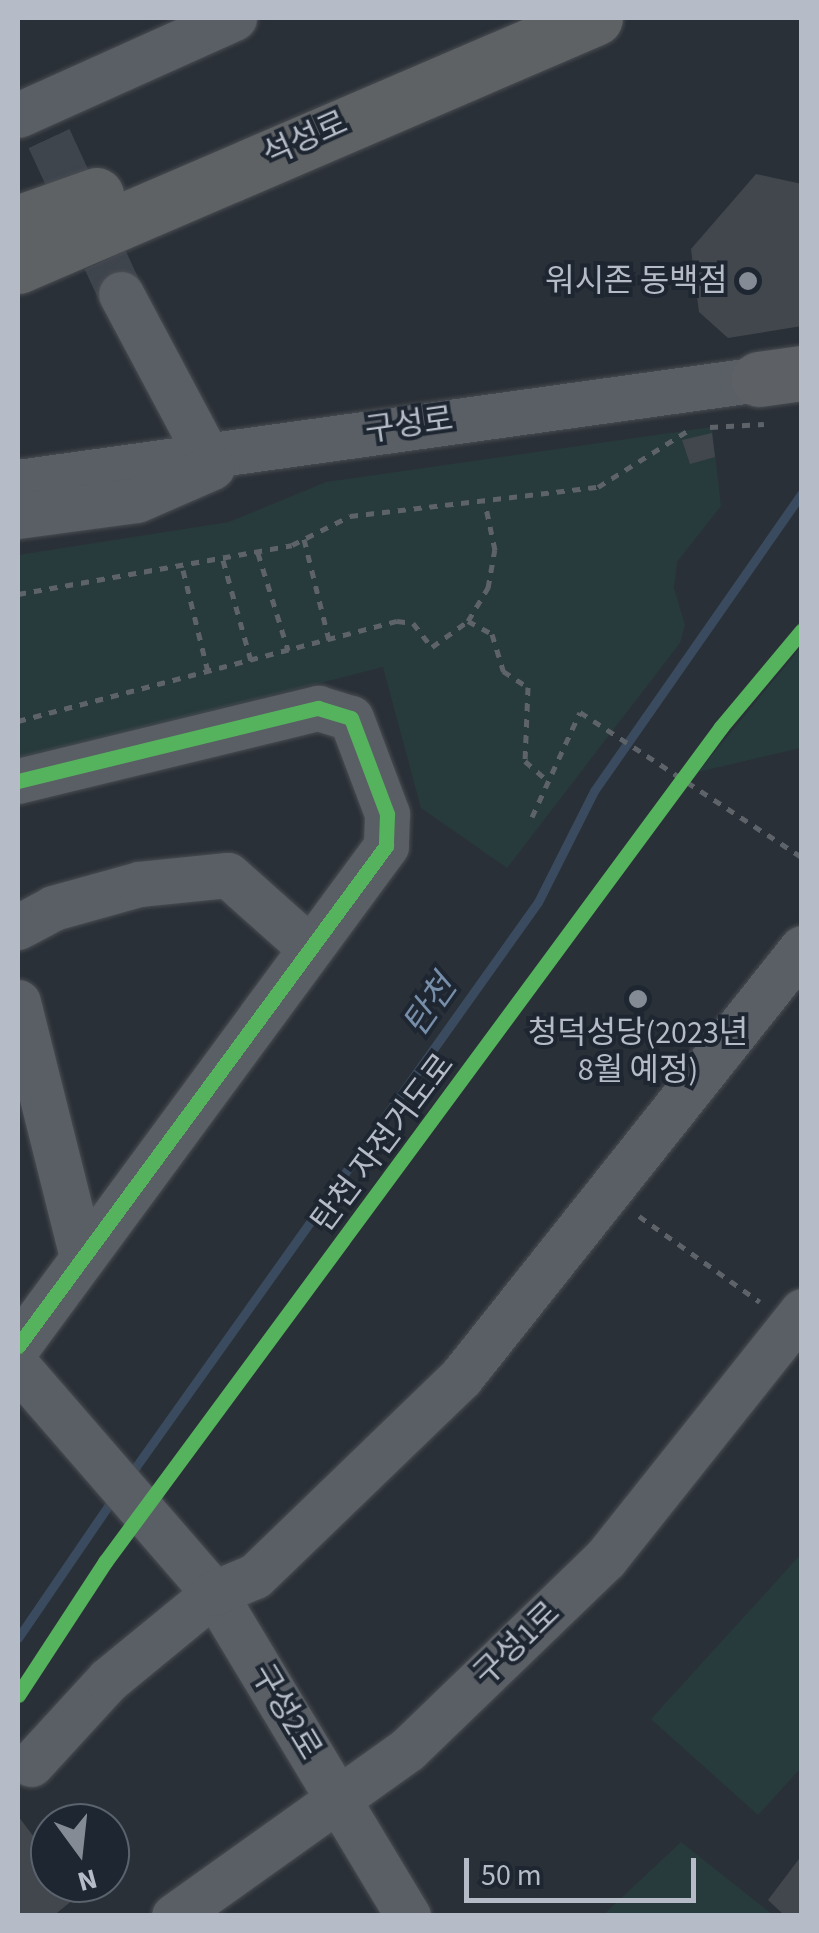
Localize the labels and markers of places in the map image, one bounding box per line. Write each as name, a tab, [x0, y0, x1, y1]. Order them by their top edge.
place label: 워시존 동백점	[545, 262, 728, 300]
marker: 워시존 동백점	[737, 270, 759, 292]
marker: 청덕성당(2023년 8월 예정)	[627, 988, 649, 1010]
place label: 청덕성당(2023년 8월 예정)	[528, 1015, 748, 1090]

